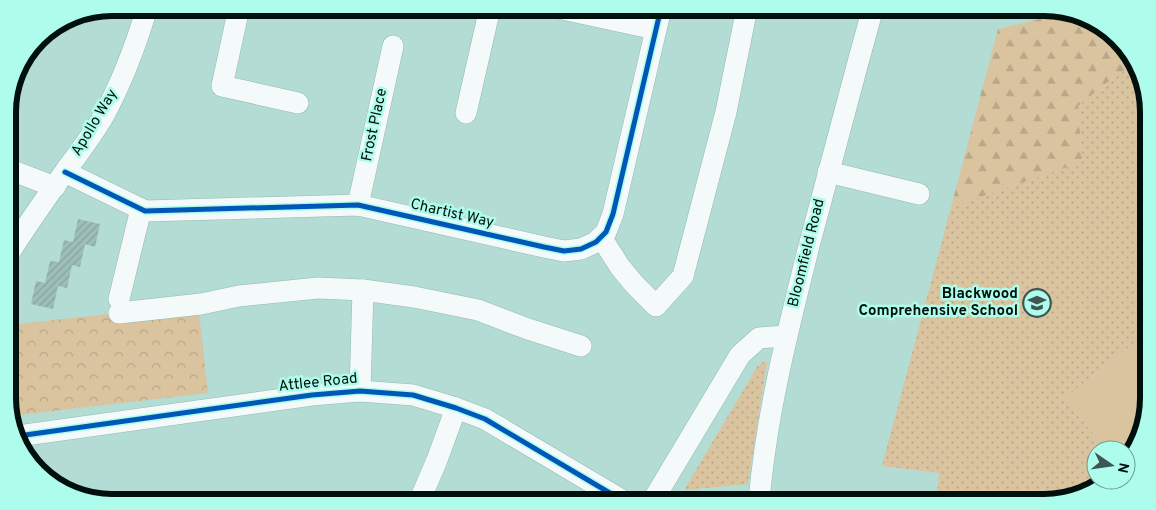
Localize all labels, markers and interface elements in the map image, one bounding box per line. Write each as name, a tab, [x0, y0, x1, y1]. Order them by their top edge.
street label: Apollo Way	[68, 86, 122, 160]
street label: Frost Place	[358, 87, 392, 163]
street label: Chartist Way	[408, 195, 496, 233]
street label: Bloomfield Road	[784, 197, 830, 309]
place label: Blackwood Comprehensive School	[859, 285, 1018, 321]
school or university icon: Blackwood Comprehensive School	[1022, 288, 1052, 318]
street label: Attlee Road	[278, 369, 358, 397]
north arrow	[1086, 440, 1136, 490]
text: N	[1113, 461, 1132, 474]

